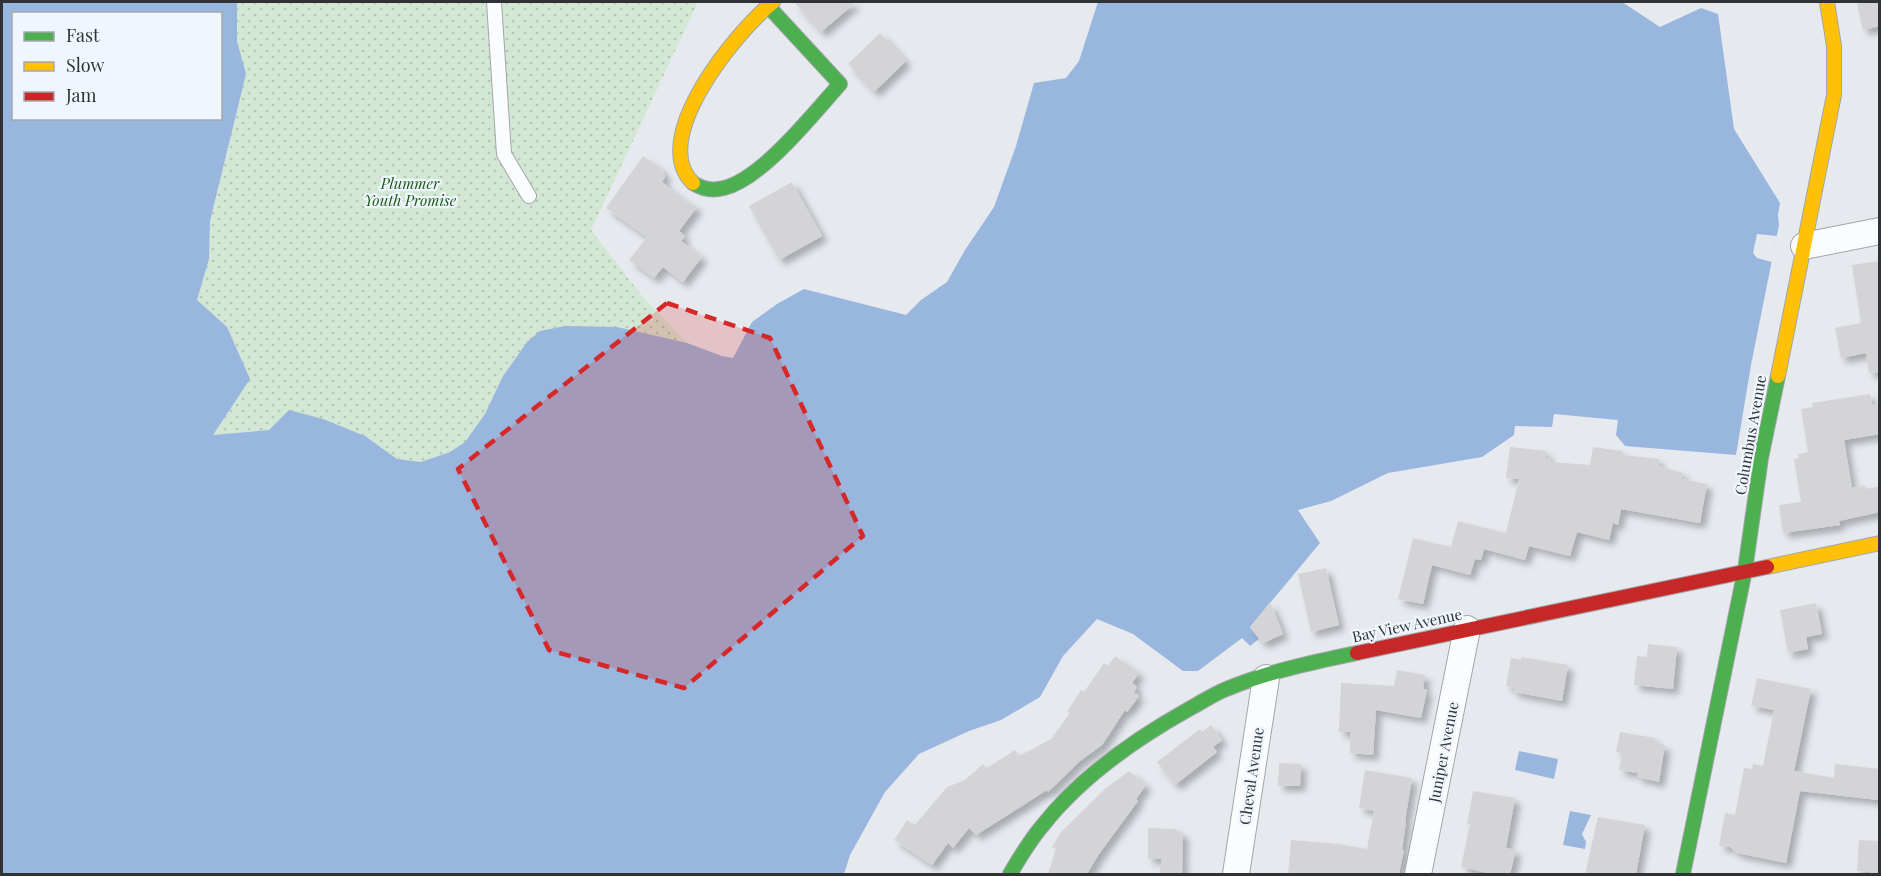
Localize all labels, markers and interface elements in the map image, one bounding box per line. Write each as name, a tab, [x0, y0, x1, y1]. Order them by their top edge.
legend	[12, 12, 222, 120]
text: Fast	[66, 23, 100, 47]
text: Slow	[66, 53, 104, 77]
text: Jam	[65, 83, 96, 107]
park label: Plummer Youth Promise	[364, 173, 457, 210]
street label: Columbus Avenue	[1730, 374, 1770, 496]
street label: Bay View Avenue	[1350, 604, 1464, 646]
street label: Juniper Avenue	[1423, 700, 1463, 805]
street label: Cheval Avenue	[1234, 726, 1268, 826]

